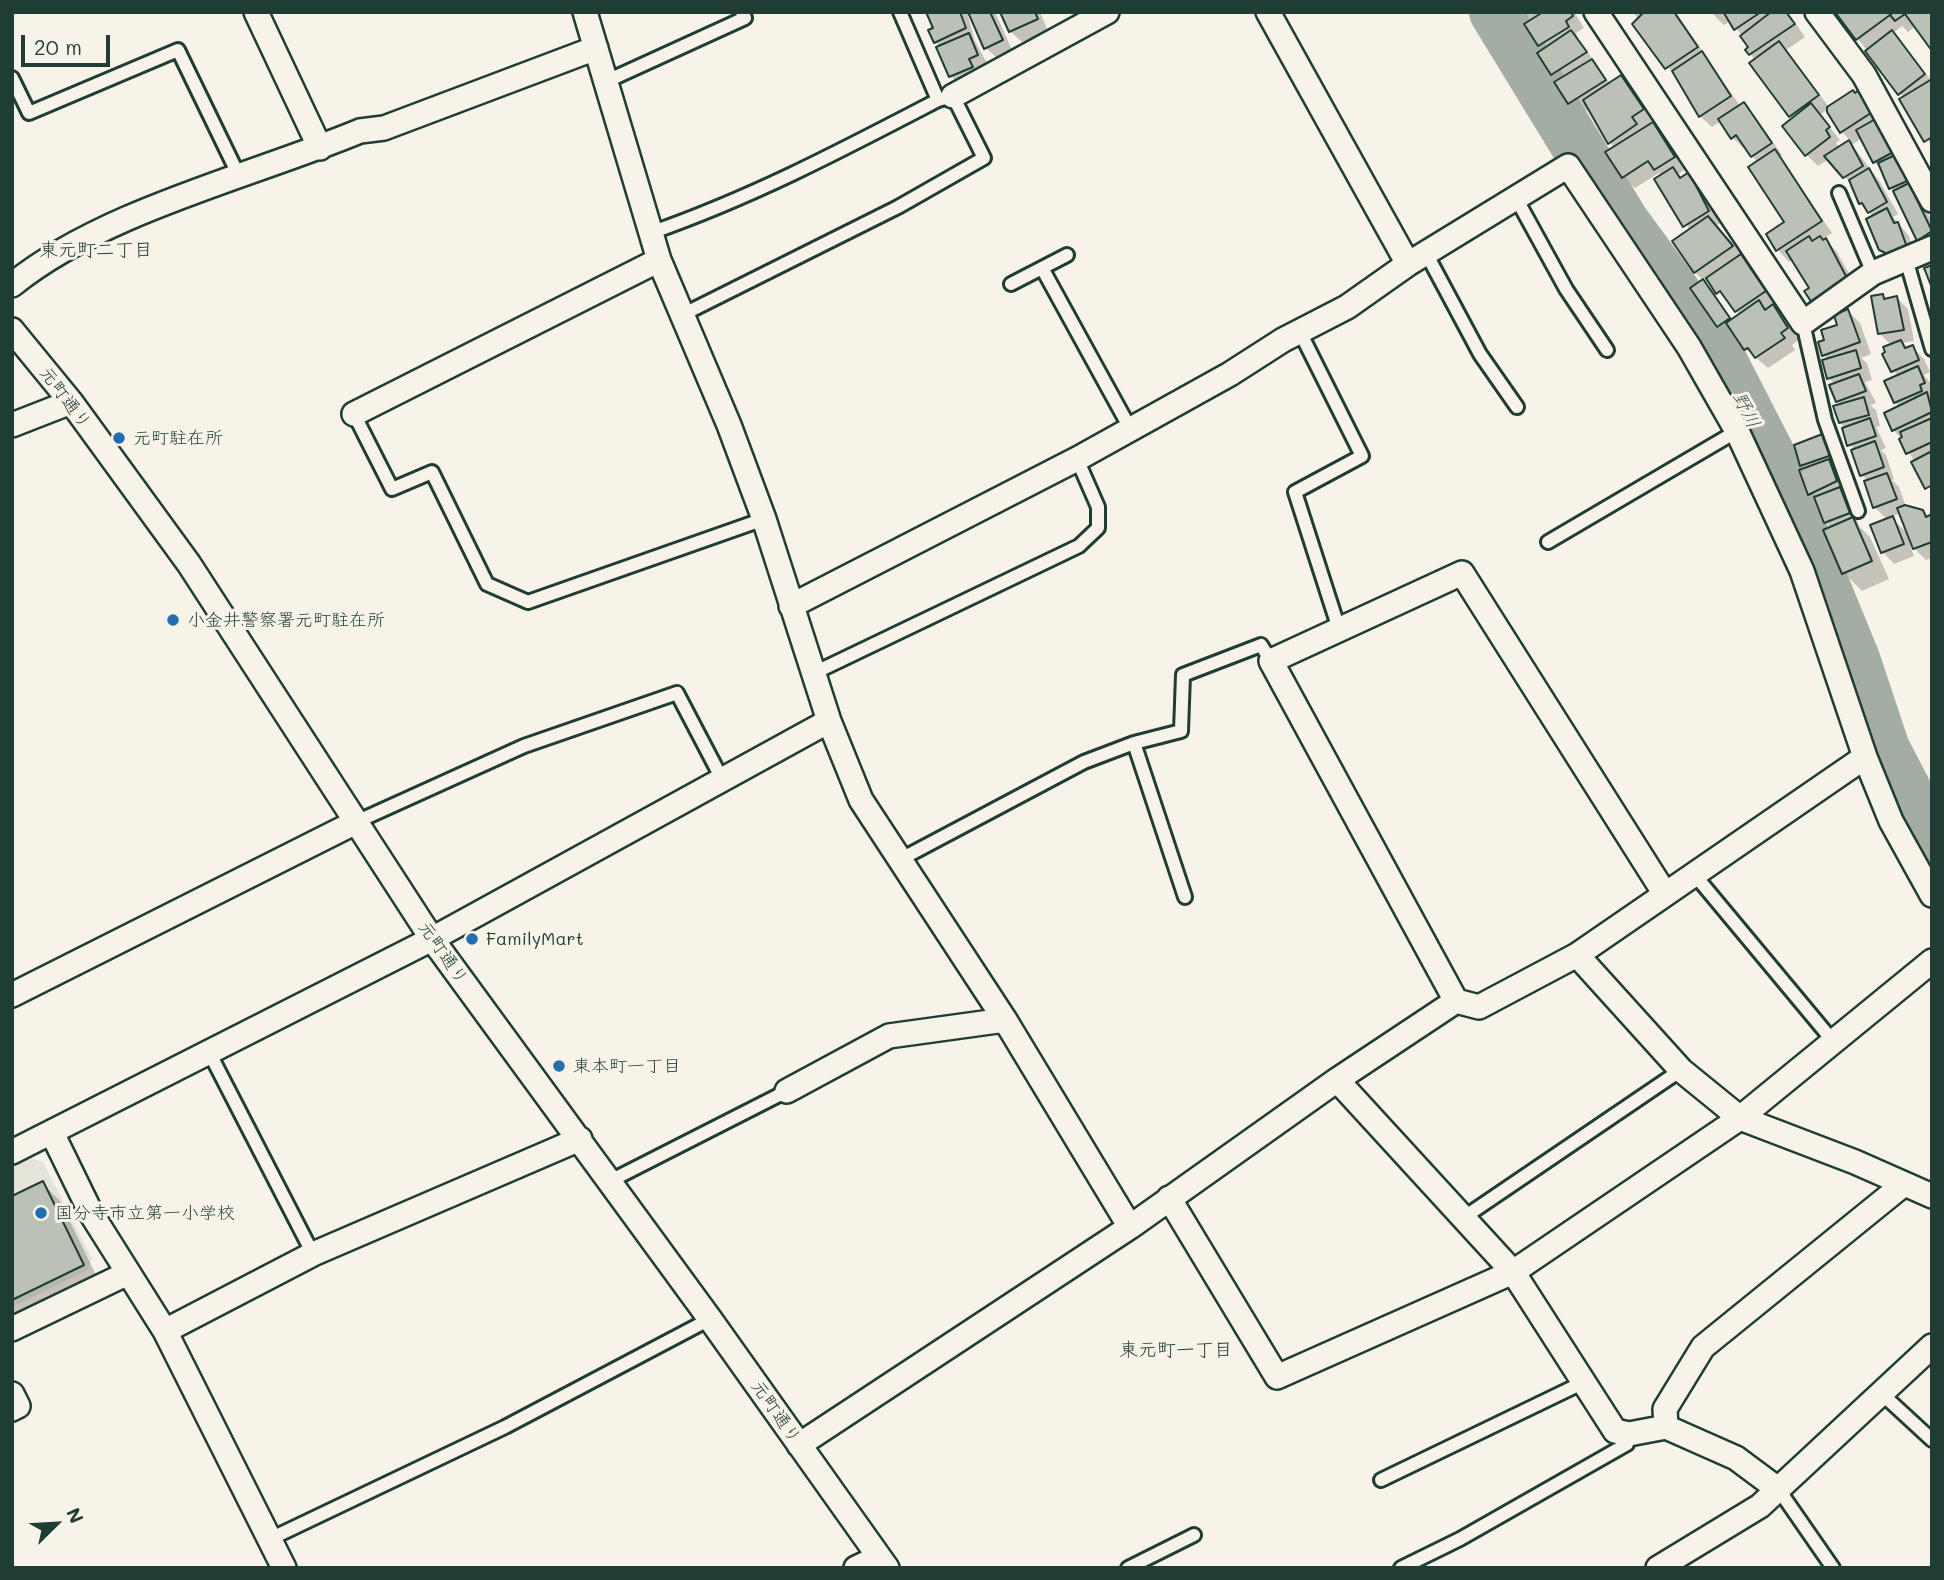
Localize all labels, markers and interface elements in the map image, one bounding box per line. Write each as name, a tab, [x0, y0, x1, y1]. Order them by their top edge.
scale bar	[24, 21, 114, 65]
text: 20 m	[34, 33, 82, 60]
district label: 東元町二丁目	[39, 239, 153, 261]
street label: 元町通り	[35, 363, 95, 433]
water label: 野川	[1727, 388, 1765, 432]
place label: 元町駐在所	[133, 427, 223, 449]
marker: 元町駐在所	[111, 430, 127, 446]
place label: 小金井警察署元町駐在所	[187, 609, 385, 631]
marker: 小金井警察署元町駐在所	[165, 612, 181, 628]
street label: 元町通り	[414, 917, 472, 989]
place label: FamilyMart	[486, 928, 584, 950]
marker: FamilyMart	[464, 931, 480, 947]
place label: 東本町一丁目	[573, 1055, 681, 1077]
marker: 東本町一丁目	[551, 1058, 567, 1074]
place label: 国分寺市立第一小学校	[55, 1202, 235, 1224]
marker: 国分寺市立第一小学校	[33, 1205, 49, 1221]
district label: 東元町一丁目	[1119, 1339, 1233, 1361]
street label: 元町通り	[747, 1376, 805, 1448]
north arrow	[21, 1489, 91, 1559]
text: N	[61, 1504, 90, 1527]

